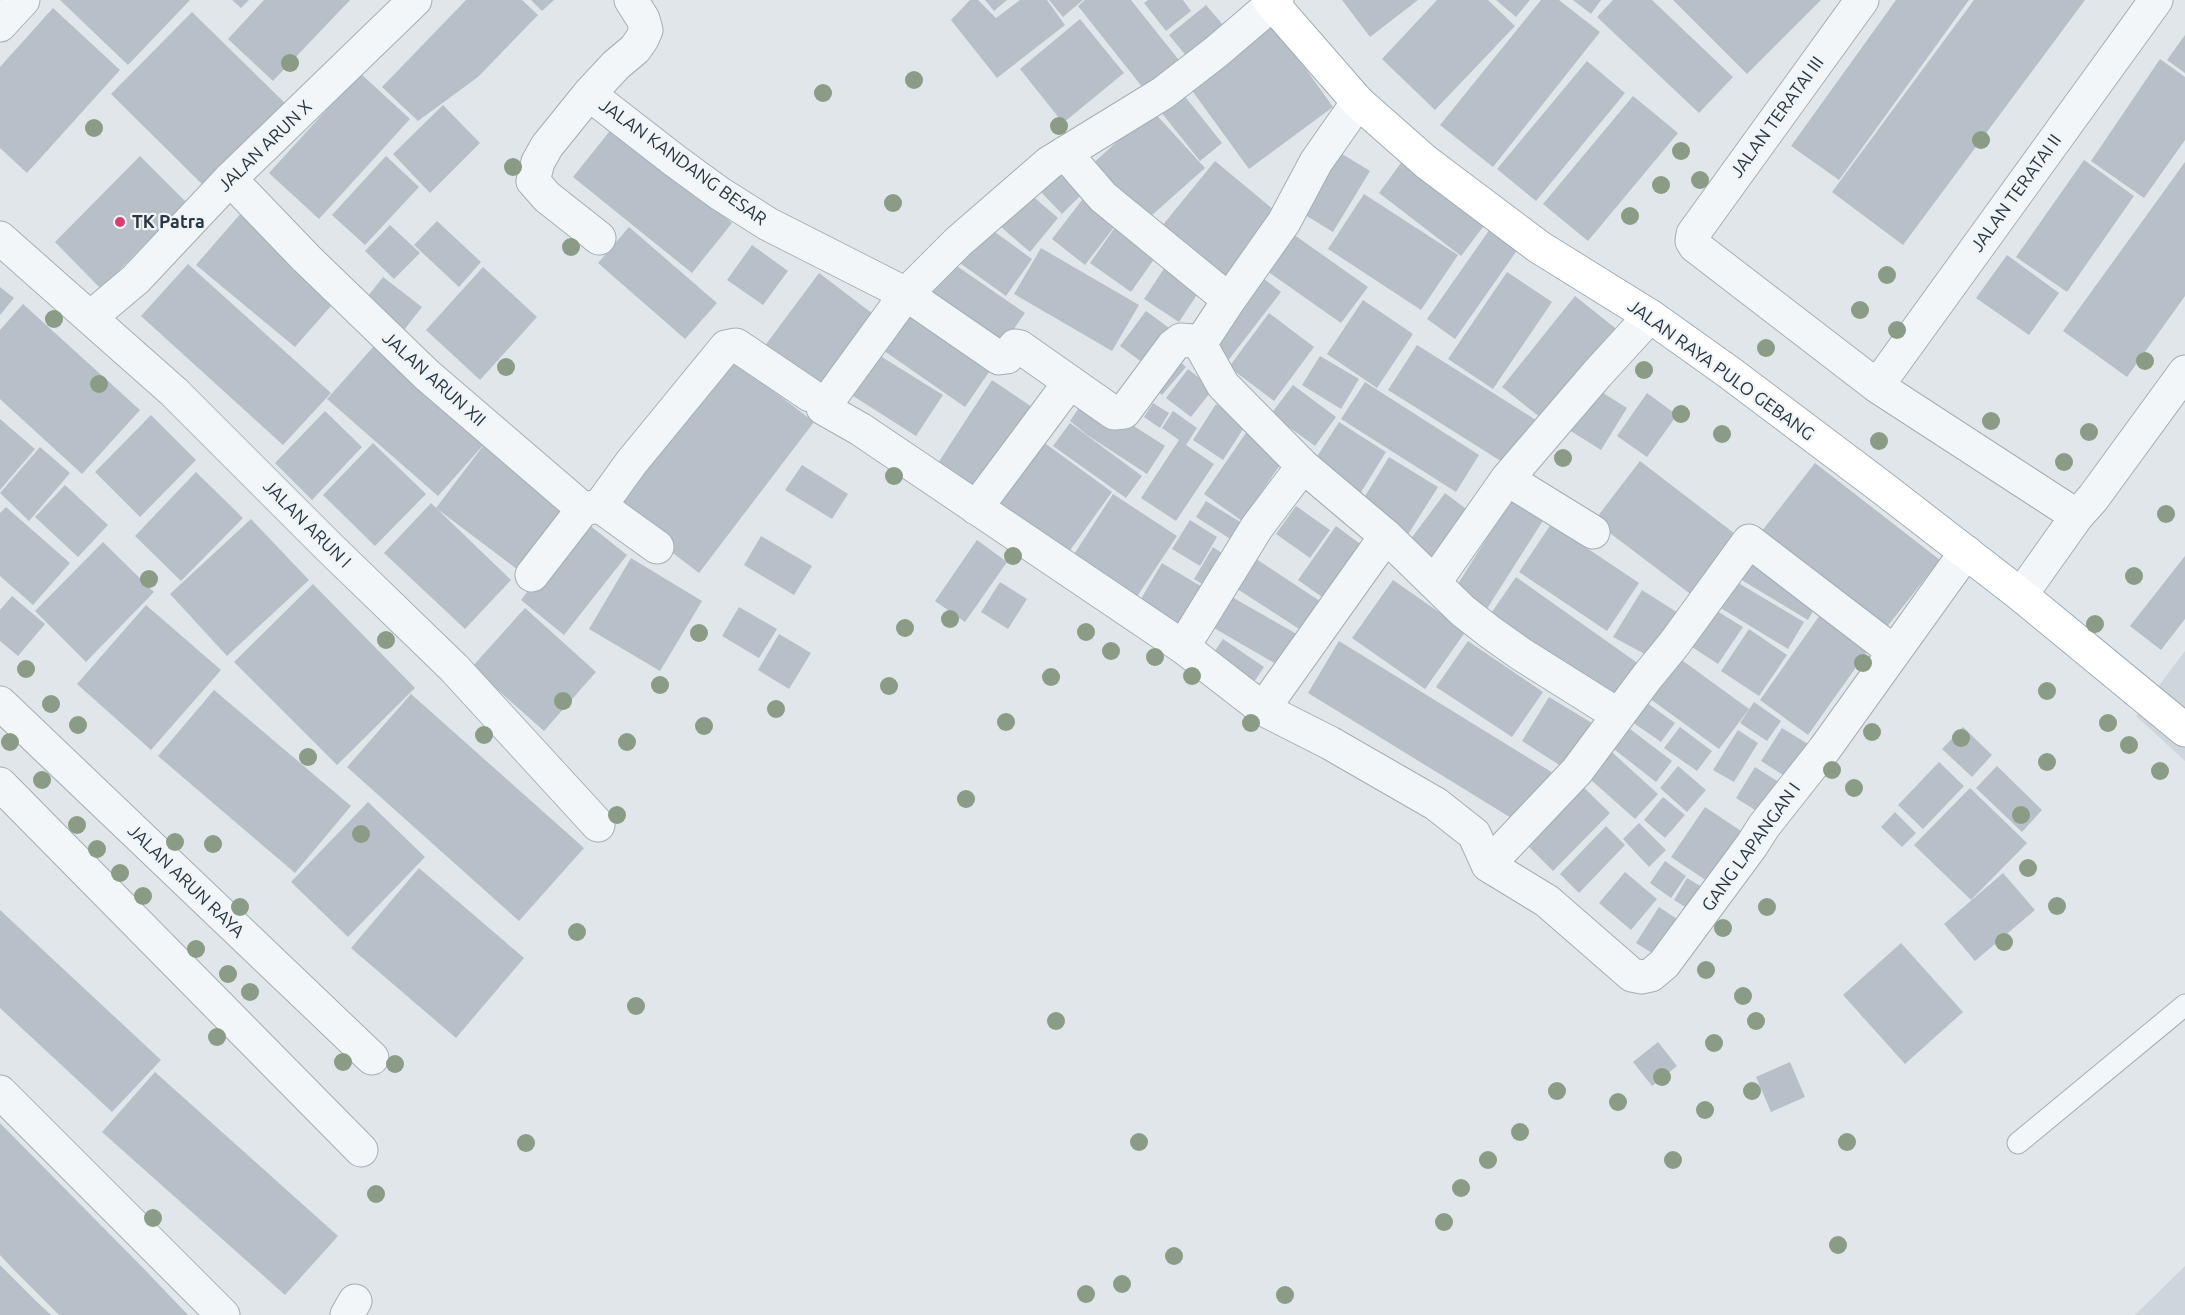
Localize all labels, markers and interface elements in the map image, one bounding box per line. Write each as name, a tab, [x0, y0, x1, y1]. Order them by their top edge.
street label: JALAN TERATAI III	[1726, 52, 1828, 182]
street label: JALAN KANDANG BESAR	[595, 94, 771, 230]
street label: JALAN ARUN X	[214, 96, 316, 196]
street label: JALAN TERATAI II	[1966, 130, 2066, 256]
place label: TK Patra	[132, 211, 205, 233]
marker: TK Patra	[113, 215, 127, 229]
street label: JALAN RAYA PULO GEBANG	[1623, 295, 1819, 445]
street label: JALAN ARUN XII	[378, 327, 490, 431]
street label: JALAN ARUN I	[258, 475, 356, 573]
street label: GANG LAPANGAN I	[1697, 778, 1805, 916]
street label: JALAN ARUN RAYA	[123, 820, 249, 942]

